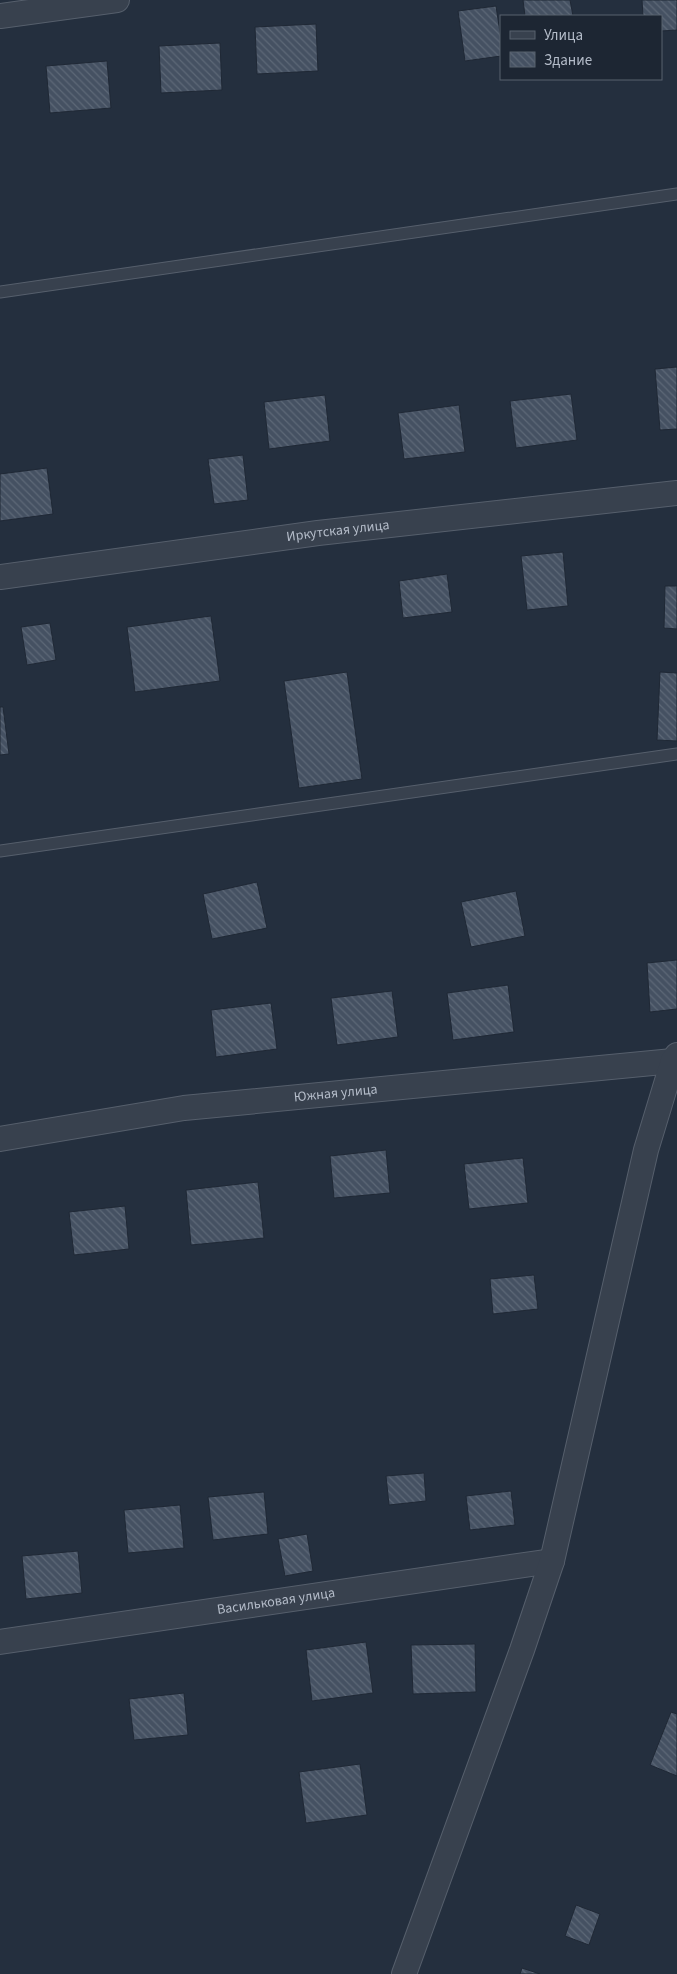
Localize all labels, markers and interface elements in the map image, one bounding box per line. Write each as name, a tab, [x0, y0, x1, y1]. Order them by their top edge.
legend	[500, 15, 662, 80]
text: Улица	[544, 25, 583, 46]
text: Здание	[544, 50, 592, 71]
street label: Иркутская улица	[285, 515, 390, 547]
street label: Южная улица	[293, 1079, 378, 1107]
street label: Васильковая улица	[216, 1583, 336, 1620]

